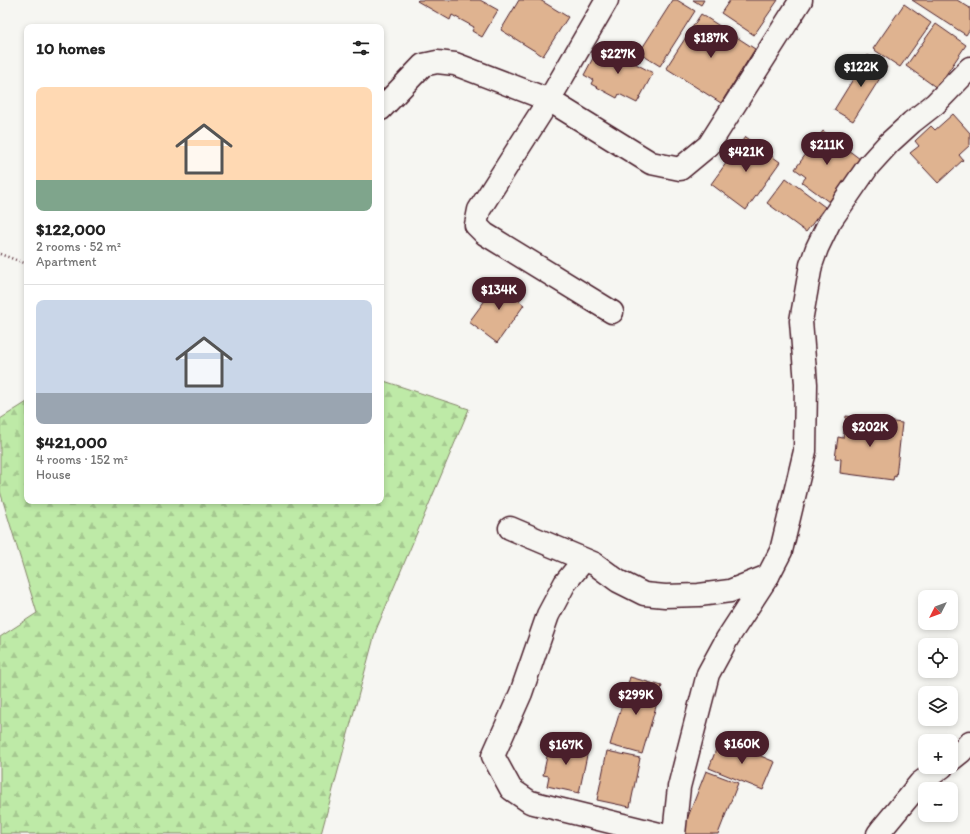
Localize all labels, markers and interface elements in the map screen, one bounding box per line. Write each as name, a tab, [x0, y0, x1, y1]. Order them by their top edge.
pin: $187K	[683, 25, 739, 59]
text: $187K	[694, 30, 728, 45]
icon: filters	[350, 37, 372, 59]
text: 10 homes	[36, 38, 105, 58]
pin: $227K	[590, 41, 646, 75]
text: $227K	[600, 46, 636, 61]
pin: $122K	[833, 54, 889, 88]
text: $122K	[844, 59, 878, 74]
icon: home	[168, 113, 240, 185]
pin: $211K	[799, 132, 855, 166]
text: $211K	[810, 137, 844, 152]
pin: $421K	[718, 139, 774, 173]
text: $421K	[728, 144, 764, 159]
text: $122,000	[36, 219, 106, 239]
text: 2 rooms · 52 m²	[36, 239, 121, 254]
text: Apartment	[36, 254, 97, 269]
pin: $134K	[471, 277, 527, 311]
text: $134K	[481, 282, 517, 297]
icon: home	[168, 326, 240, 398]
pin: $202K	[842, 414, 898, 448]
text: $202K	[852, 419, 888, 434]
text: $421,000	[36, 432, 107, 452]
text: 4 rooms · 152 m²	[36, 452, 128, 467]
text: House	[36, 467, 71, 482]
north arrow	[918, 590, 958, 630]
map controls	[918, 590, 958, 822]
button: locate	[918, 638, 958, 678]
pin: $299K	[608, 682, 664, 716]
button: layers	[918, 686, 958, 726]
text: $299K	[618, 687, 654, 702]
pin: $160K	[714, 731, 770, 765]
pin: $167K	[538, 732, 594, 766]
button: +	[918, 734, 958, 774]
text: $160K	[724, 736, 760, 751]
text: $167K	[549, 737, 583, 752]
button: −	[918, 782, 958, 822]

